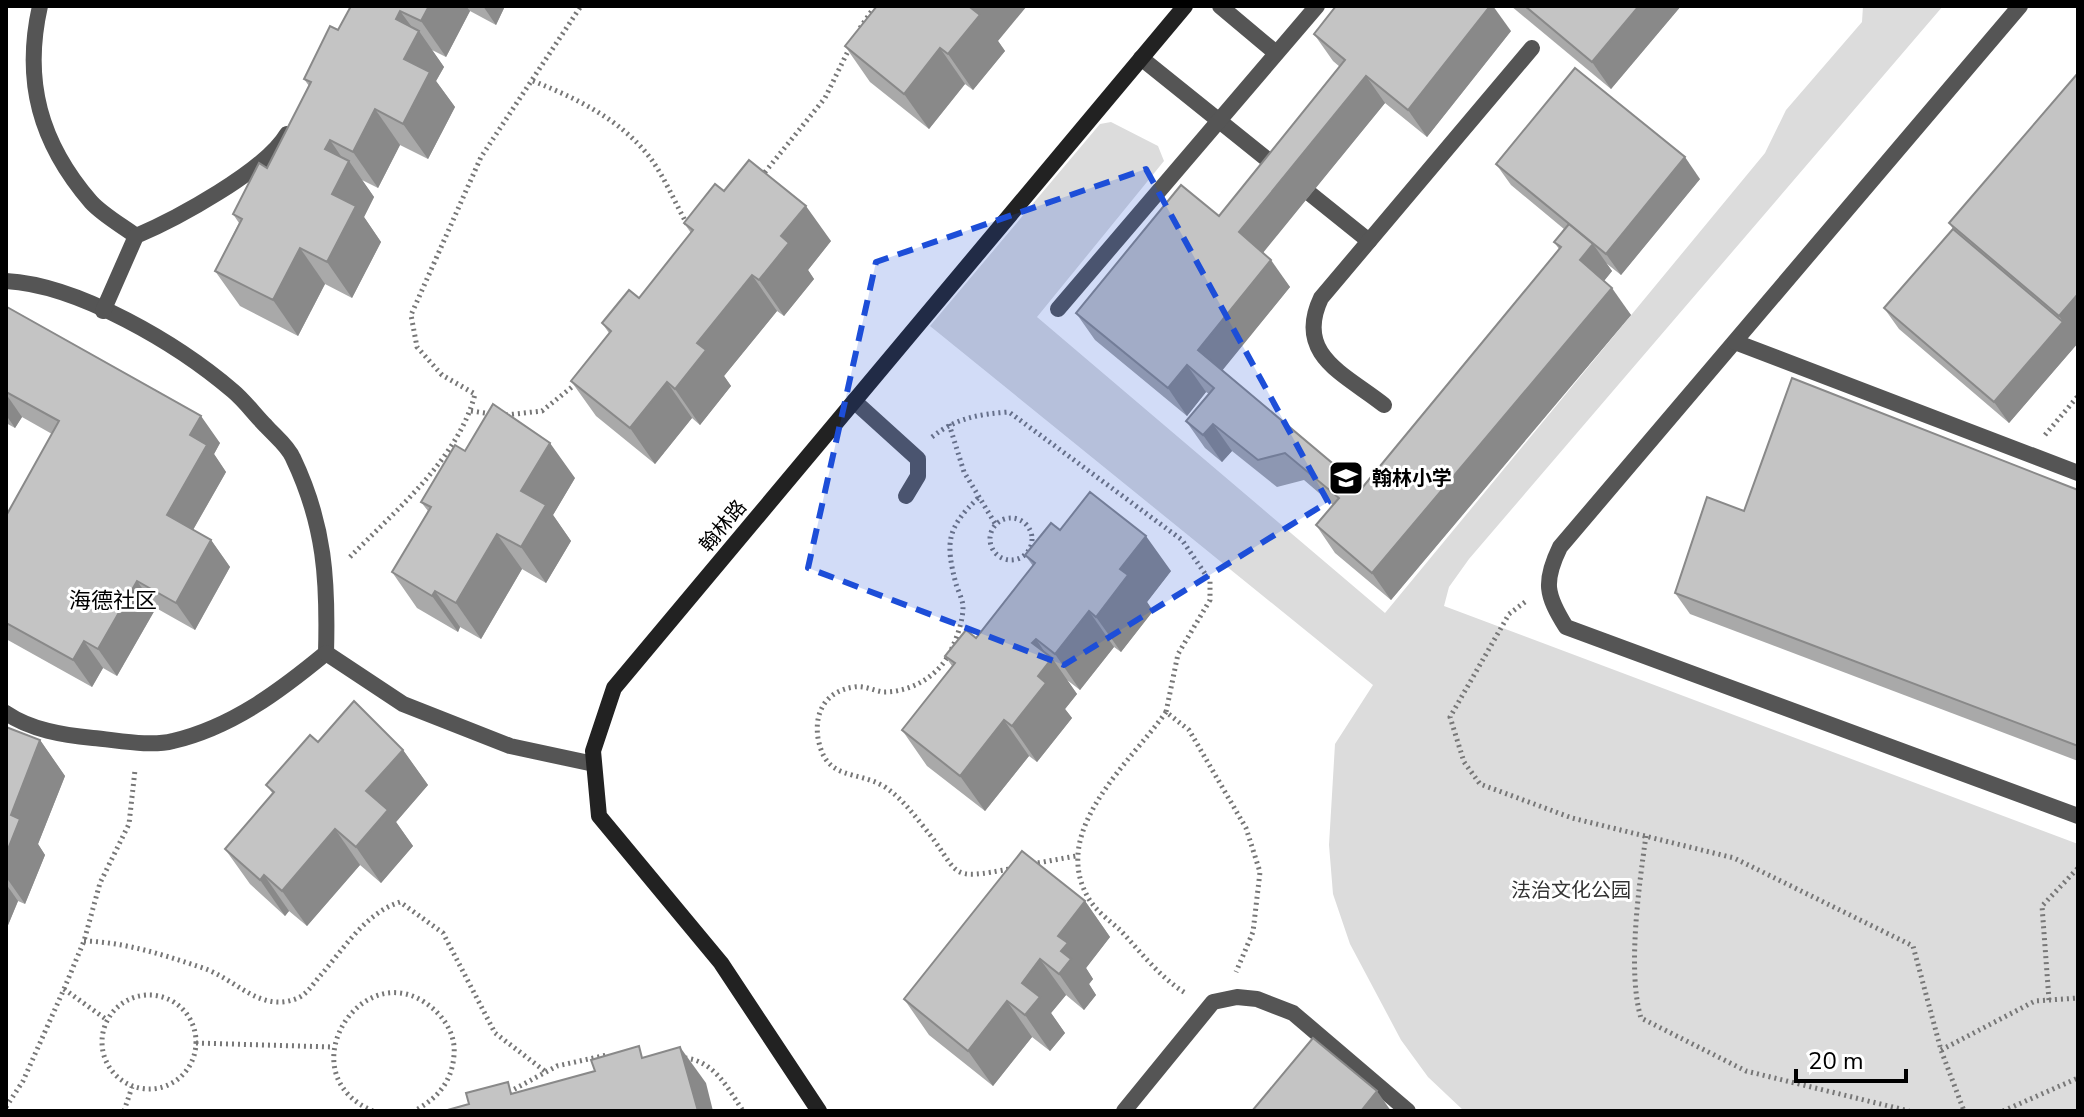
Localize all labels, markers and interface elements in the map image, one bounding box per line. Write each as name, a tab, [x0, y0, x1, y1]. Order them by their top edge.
school or university icon: 翰林小学	[1327, 459, 1365, 497]
place label: 翰林小学	[1372, 465, 1452, 492]
street label: 翰林路	[693, 494, 753, 558]
district label: 海德社区	[69, 586, 157, 616]
park label: 法治文化公园	[1511, 877, 1631, 904]
scale bar	[1796, 1033, 1906, 1083]
text: 20 m	[1808, 1045, 1864, 1077]

